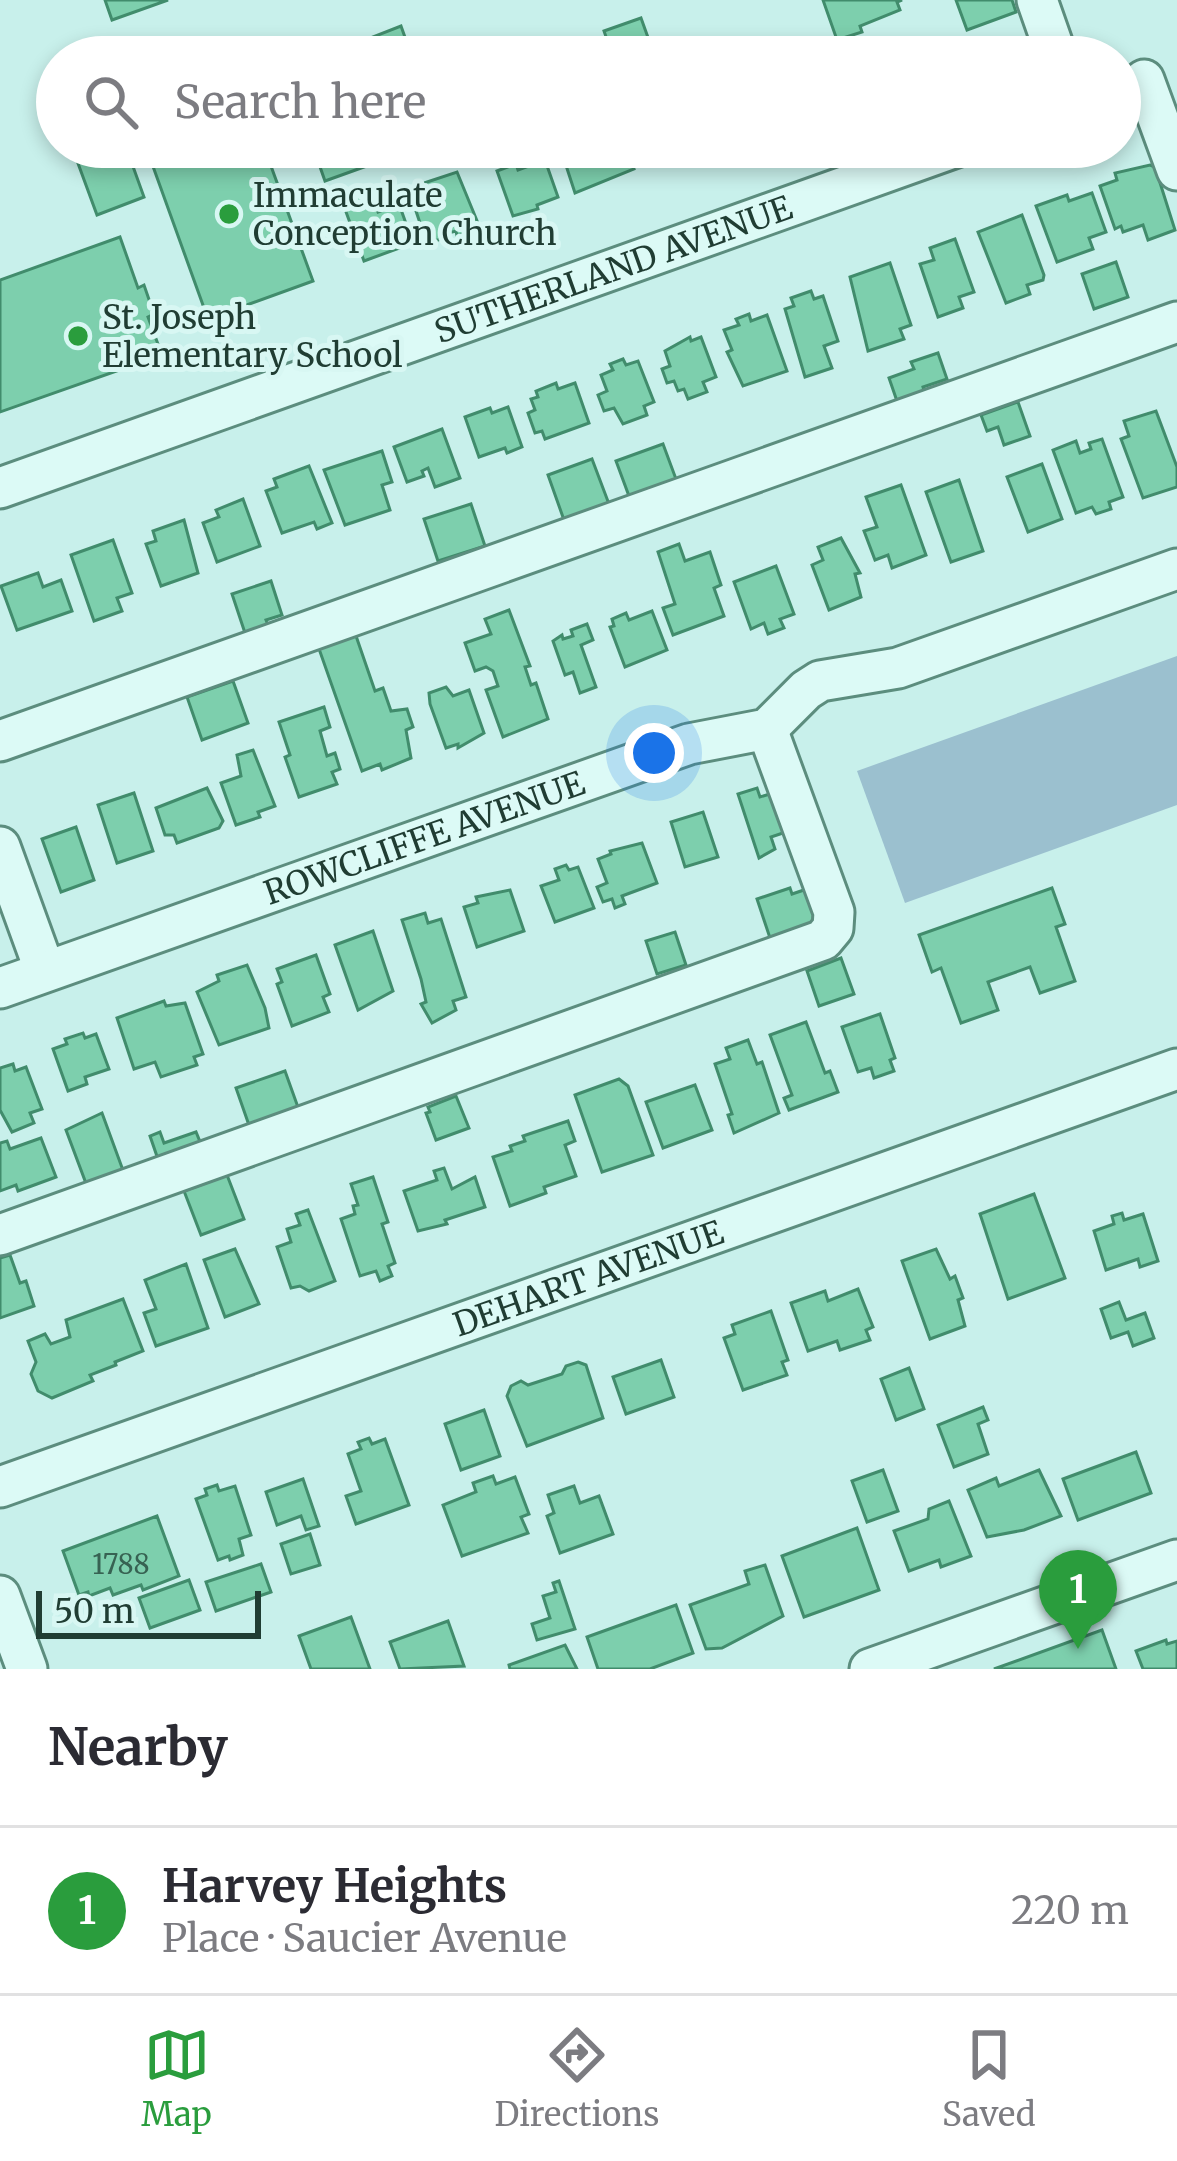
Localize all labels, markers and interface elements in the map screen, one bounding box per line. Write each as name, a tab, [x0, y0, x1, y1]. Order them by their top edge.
search box	[36, 36, 1141, 168]
icon: search	[78, 69, 144, 135]
text: Search here	[174, 74, 426, 130]
place label: Immaculate Conception Church	[253, 175, 557, 254]
street label: SUTHERLAND AVENUE	[429, 187, 797, 352]
marker: Immaculate Conception Church	[216, 201, 242, 227]
place label: St. Joseph Elementary School	[102, 297, 403, 376]
marker: St. Joseph Elementary School	[65, 323, 91, 349]
your location	[624, 723, 684, 783]
street label: ROWCLIFFE AVENUE	[259, 762, 590, 913]
street label: DEHART AVENUE	[448, 1211, 729, 1345]
house number: 1788	[92, 1547, 150, 1581]
pin: 1	[1039, 1550, 1117, 1649]
scale bar	[36, 1585, 261, 1638]
text: 50 m	[54, 1591, 135, 1632]
text: Nearby	[48, 1715, 228, 1779]
text: Harvey Heights	[162, 1858, 507, 1914]
text: 1	[78, 1886, 96, 1935]
text: 220 m	[1011, 1886, 1129, 1935]
text: Place · Saucier Avenue	[162, 1914, 567, 1963]
tab: Map	[141, 2022, 212, 2135]
tab: Directions	[494, 2022, 659, 2135]
tab: Saved	[942, 2022, 1036, 2135]

